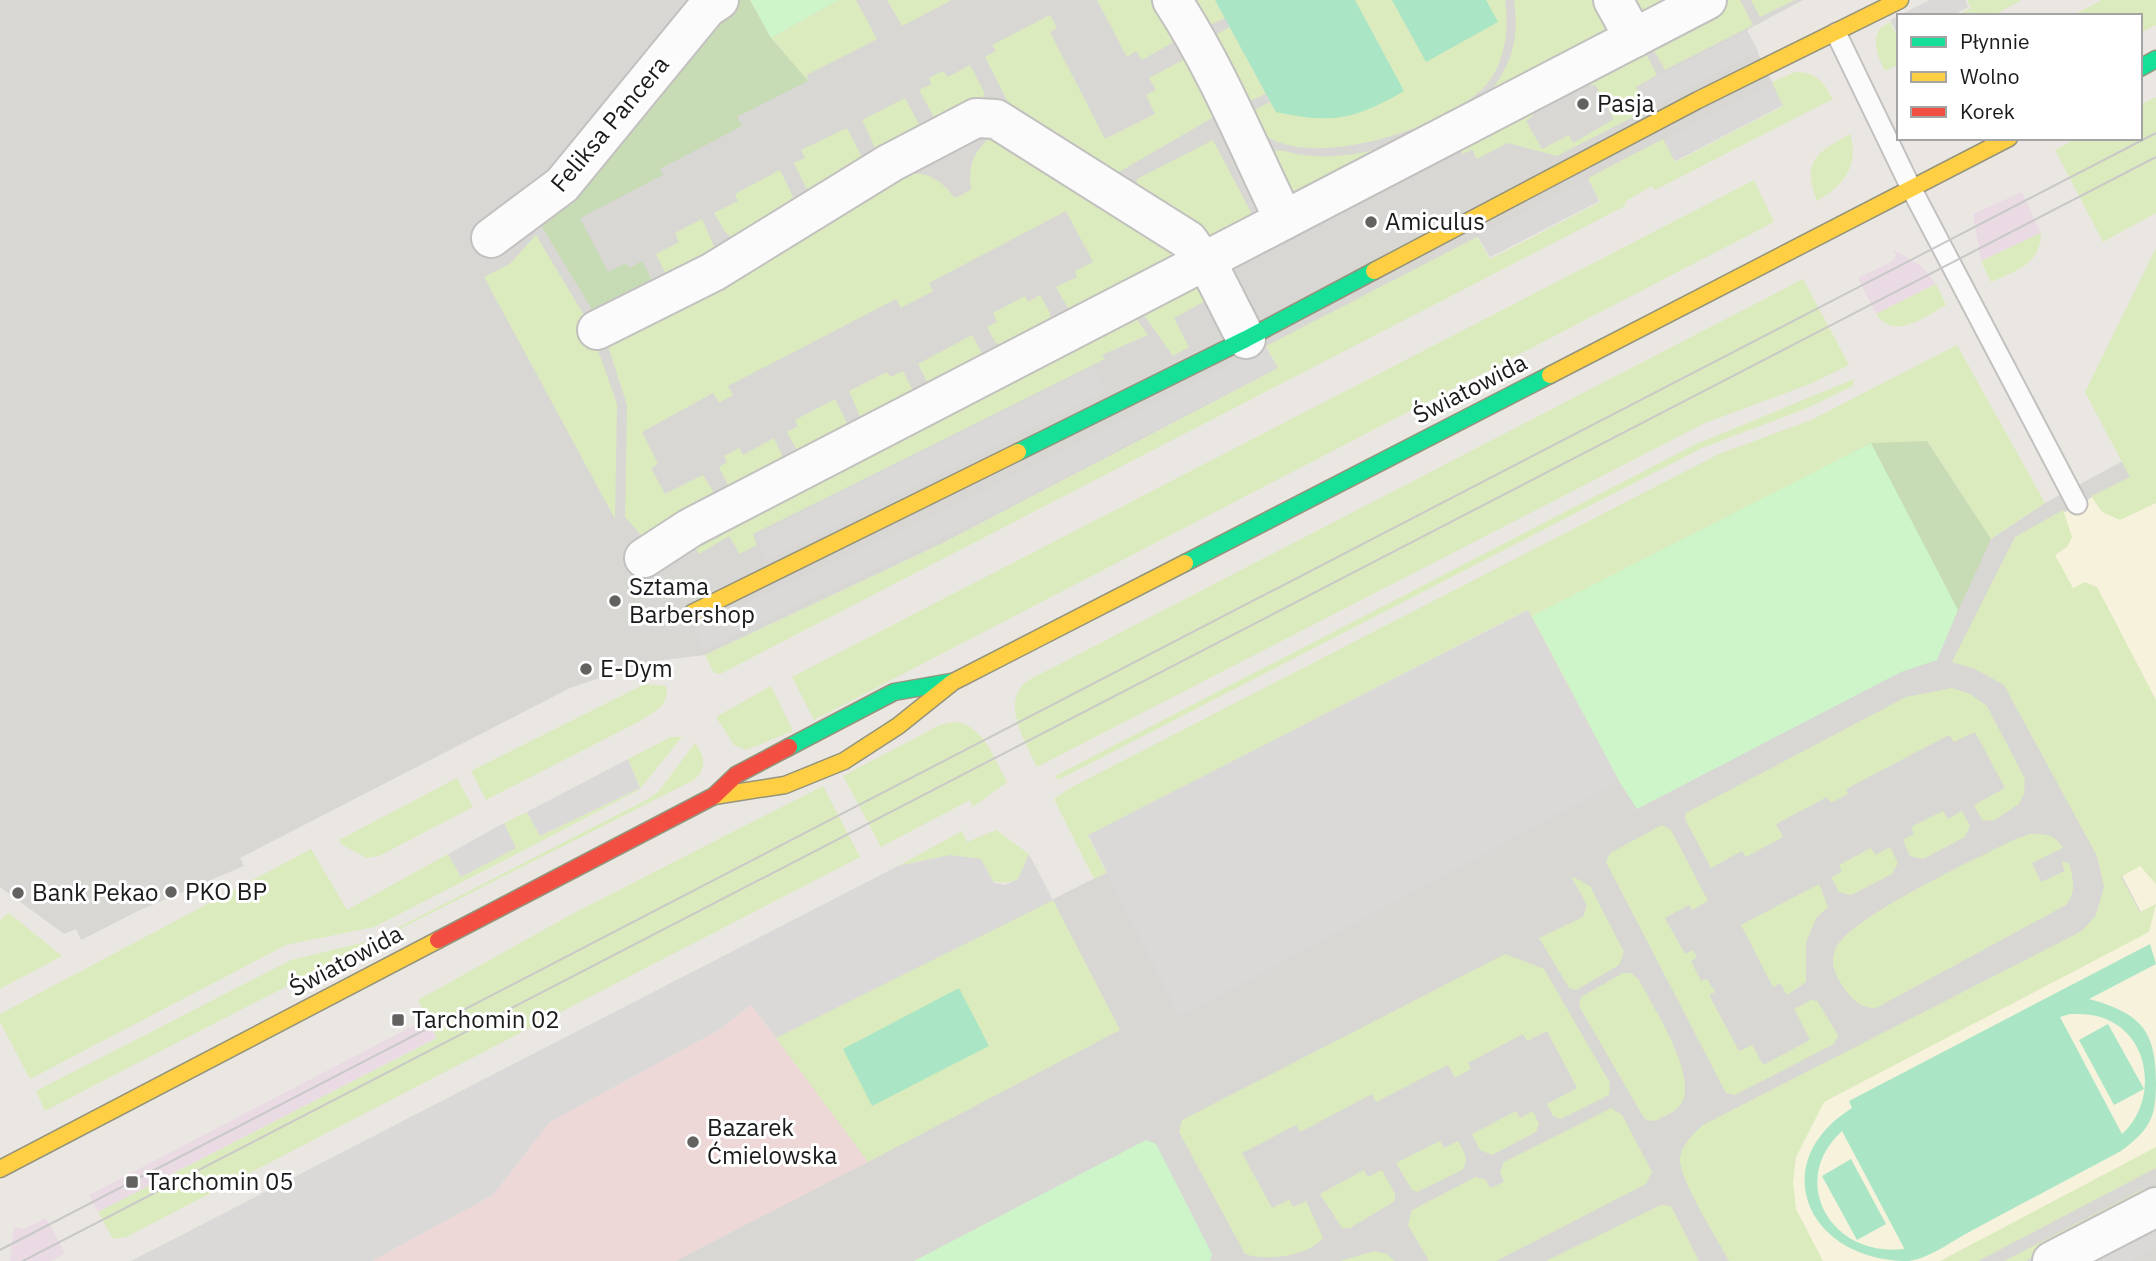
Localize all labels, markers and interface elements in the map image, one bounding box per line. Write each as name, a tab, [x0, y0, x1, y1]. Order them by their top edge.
legend	[1897, 14, 2142, 140]
text: Płynnie	[1960, 27, 2029, 55]
street label: Feliksa Pancera	[543, 48, 676, 198]
text: Wolno	[1960, 62, 2020, 90]
place label: Pasja	[1597, 87, 1655, 119]
marker: Pasja	[1575, 96, 1591, 112]
text: Korek	[1960, 97, 2015, 125]
place label: Amiculus	[1385, 205, 1485, 237]
marker: Amiculus	[1363, 214, 1379, 230]
street label: Światowida	[1407, 346, 1532, 431]
place label: Sztama Barbershop	[629, 570, 755, 630]
marker: Sztama Barbershop	[607, 593, 623, 609]
place label: E-Dym	[600, 652, 673, 684]
marker: E-Dym	[578, 661, 594, 677]
place label: PKO BP	[185, 875, 267, 907]
place label: Bank Pekao	[32, 876, 158, 908]
marker: PKO BP	[163, 884, 179, 900]
marker: Bank Pekao	[10, 885, 26, 901]
street label: Światowida	[283, 917, 408, 1003]
place label: Tarchomin 02	[412, 1003, 560, 1035]
marker: Tarchomin 02	[390, 1012, 406, 1028]
place label: Bazarek Ćmielowska	[707, 1111, 837, 1171]
marker: Bazarek Ćmielowska	[685, 1134, 701, 1150]
place label: Tarchomin 05	[146, 1165, 294, 1197]
marker: Tarchomin 05	[124, 1174, 140, 1190]

